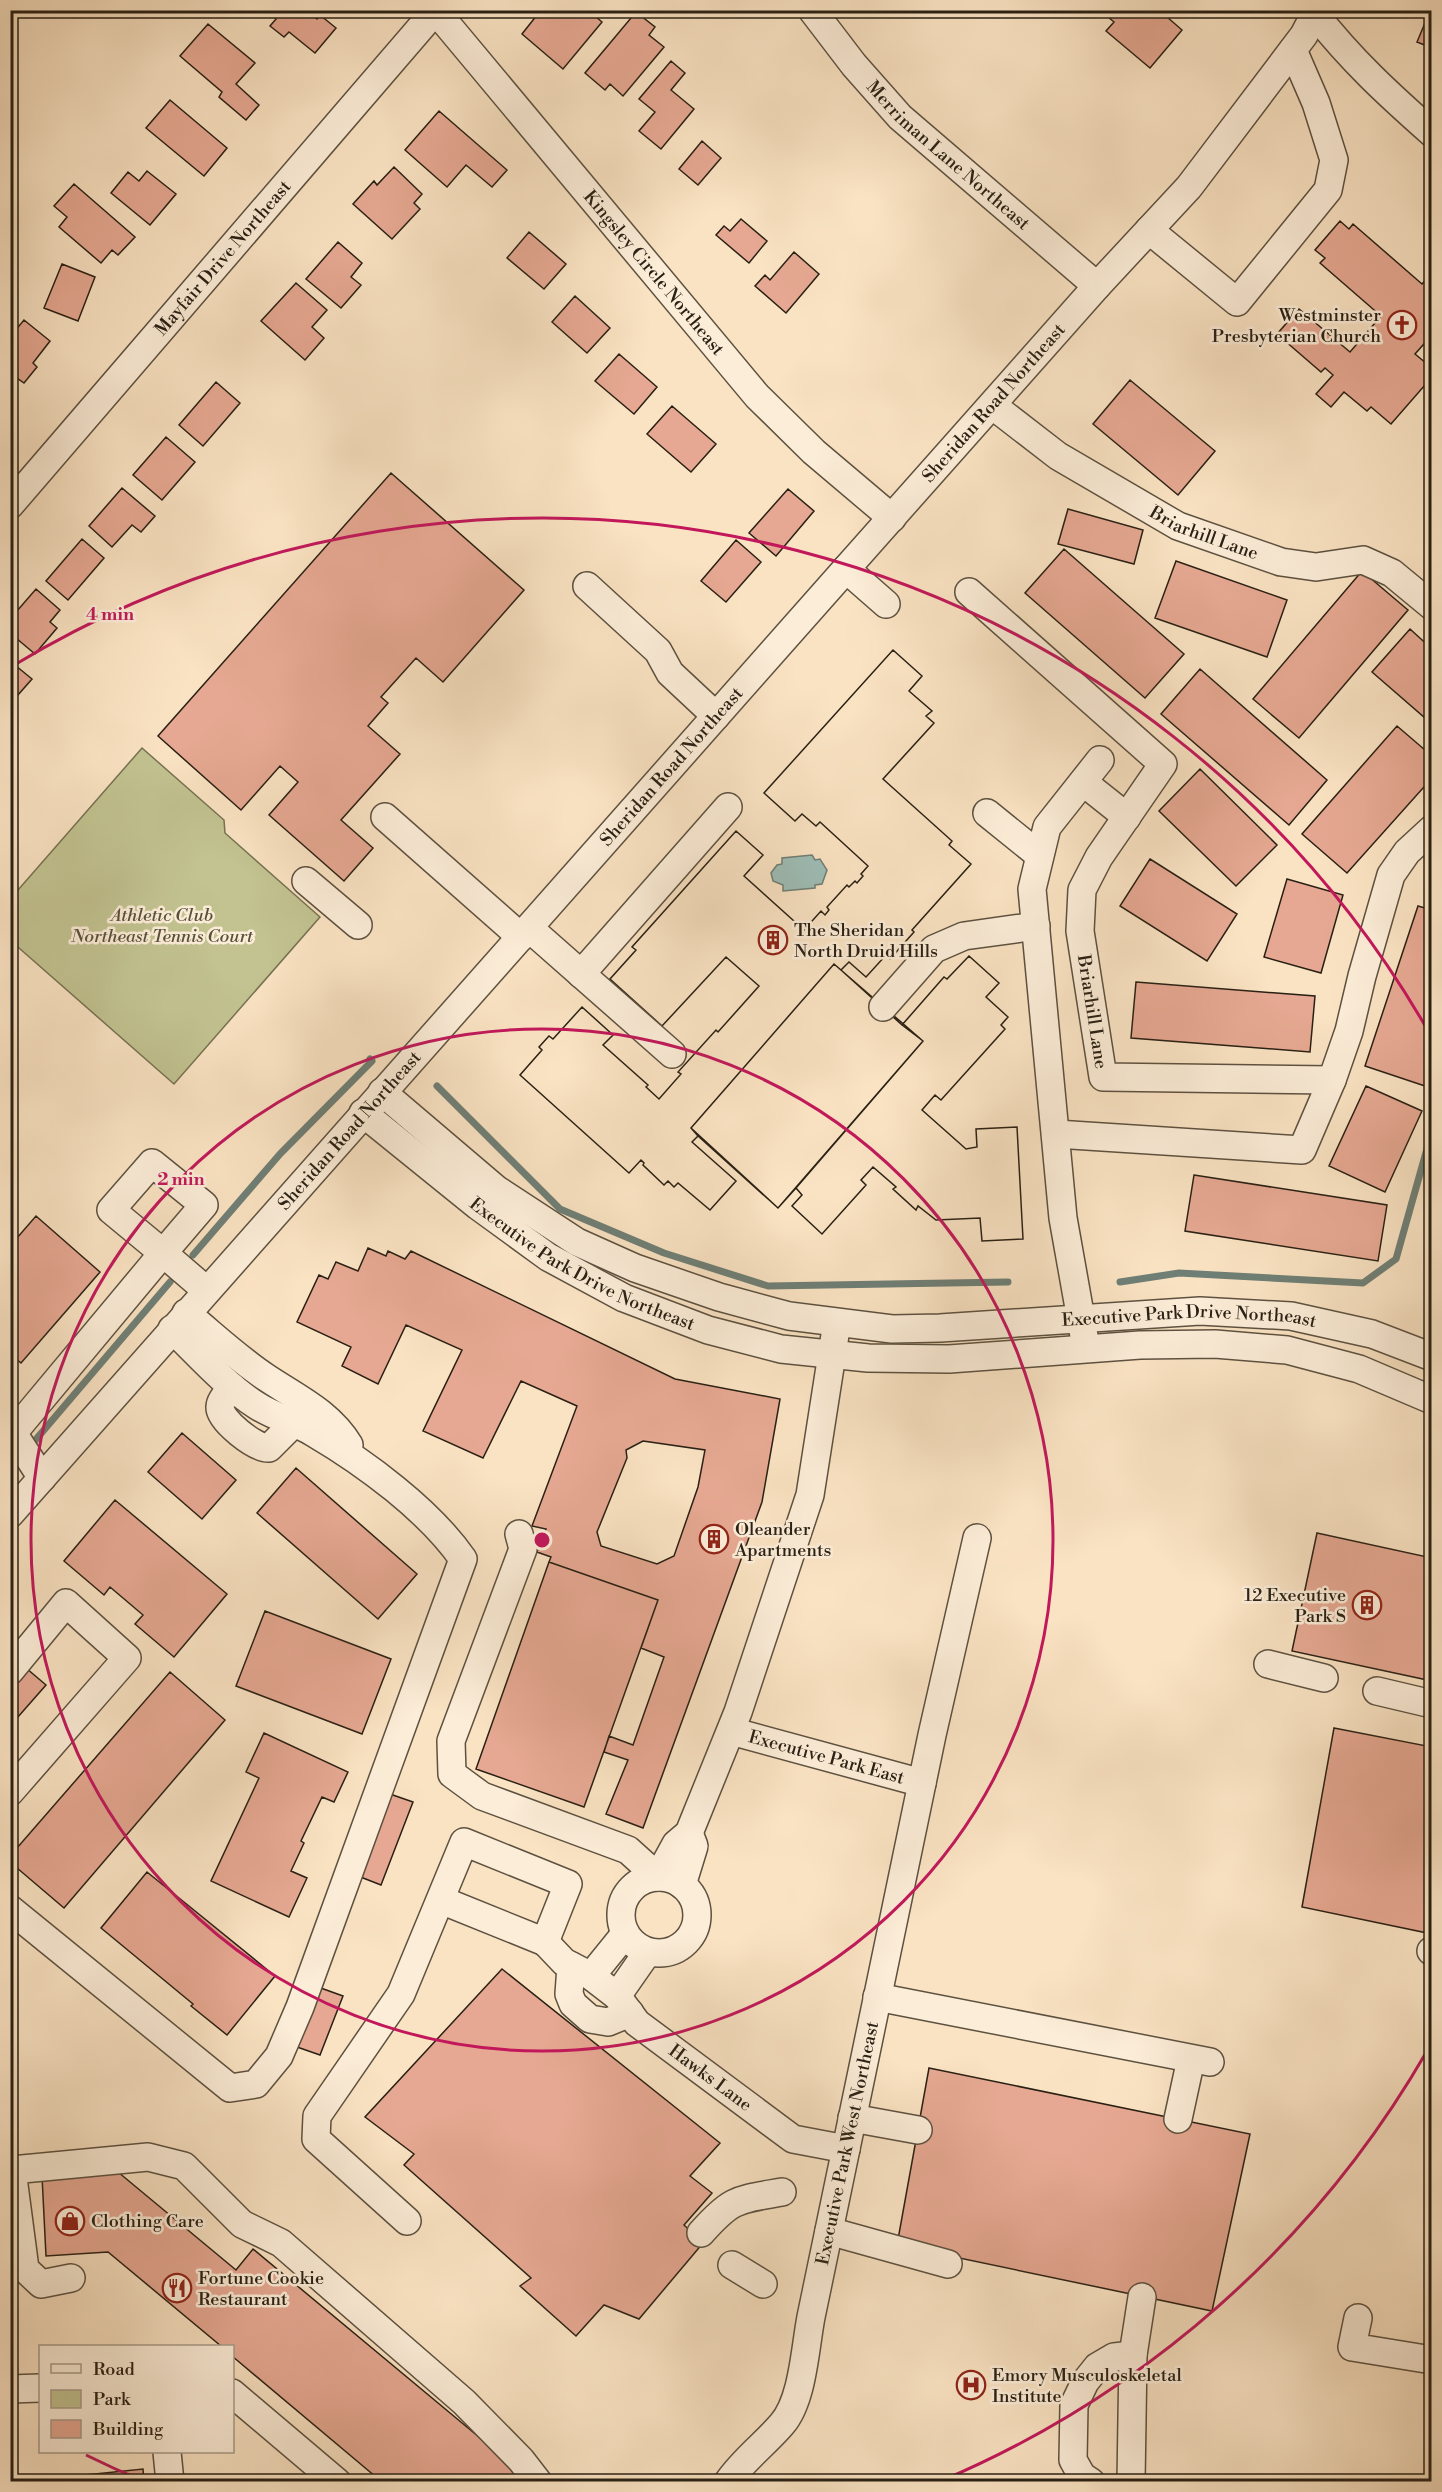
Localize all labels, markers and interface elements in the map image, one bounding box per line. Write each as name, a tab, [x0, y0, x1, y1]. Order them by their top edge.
street label: Merriman Lane Northeast	[862, 76, 1035, 235]
street label: Mayfair Drive Northeast	[149, 175, 296, 340]
street label: Kingsley Circle Northeast	[579, 185, 730, 360]
place label: Westminster Presbyterian Church	[1212, 304, 1381, 348]
church icon: Westminster Presbyterian Church	[1386, 309, 1418, 341]
street label: Sheridan Road Northeast	[917, 318, 1071, 487]
street label: Briarhill Lane	[1145, 500, 1261, 565]
text: 4 min	[86, 603, 134, 626]
street label: Sheridan Road Northeast	[595, 682, 748, 851]
park label: Athletic Club Northeast Tennis Court	[70, 904, 254, 948]
place label: The Sheridan North Druid Hills	[794, 919, 938, 963]
building icon: The Sheridan North Druid Hills	[757, 924, 789, 956]
street label: Briarhill Lane	[1072, 952, 1113, 1070]
street label: Sheridan Road Northeast	[273, 1046, 426, 1215]
text: 2 min	[157, 1168, 205, 1191]
street label: Executive Park Drive Northeast	[465, 1192, 699, 1336]
street label: Executive Park Drive Northeast	[1061, 1300, 1319, 1333]
place label: Oleander Apartments	[734, 1518, 831, 1562]
building icon: Oleander Apartments	[698, 1523, 730, 1555]
centre of rings	[532, 1530, 552, 1550]
place label: 12 Executive Park S	[1244, 1584, 1346, 1628]
building icon: 12 Executive Park S	[1351, 1589, 1383, 1621]
street label: Executive Park East	[746, 1725, 908, 1789]
street label: Executive Park West Northeast	[811, 2018, 884, 2267]
street label: Hawks Lane	[664, 2039, 757, 2116]
shop icon: Clothing Care	[54, 2205, 86, 2237]
place label: Clothing Care	[91, 2210, 204, 2233]
place label: Fortune Cookie Restaurant	[198, 2267, 324, 2311]
restaurant icon: Fortune Cookie Restaurant	[161, 2272, 193, 2304]
legend	[39, 2345, 234, 2453]
text: Road	[93, 2358, 136, 2381]
place label: Emory Musculoskeletal Institute	[992, 2364, 1182, 2408]
hospital icon: Emory Musculoskeletal Institute	[955, 2369, 987, 2401]
text: Park	[93, 2388, 132, 2411]
text: Building	[92, 2418, 164, 2441]

